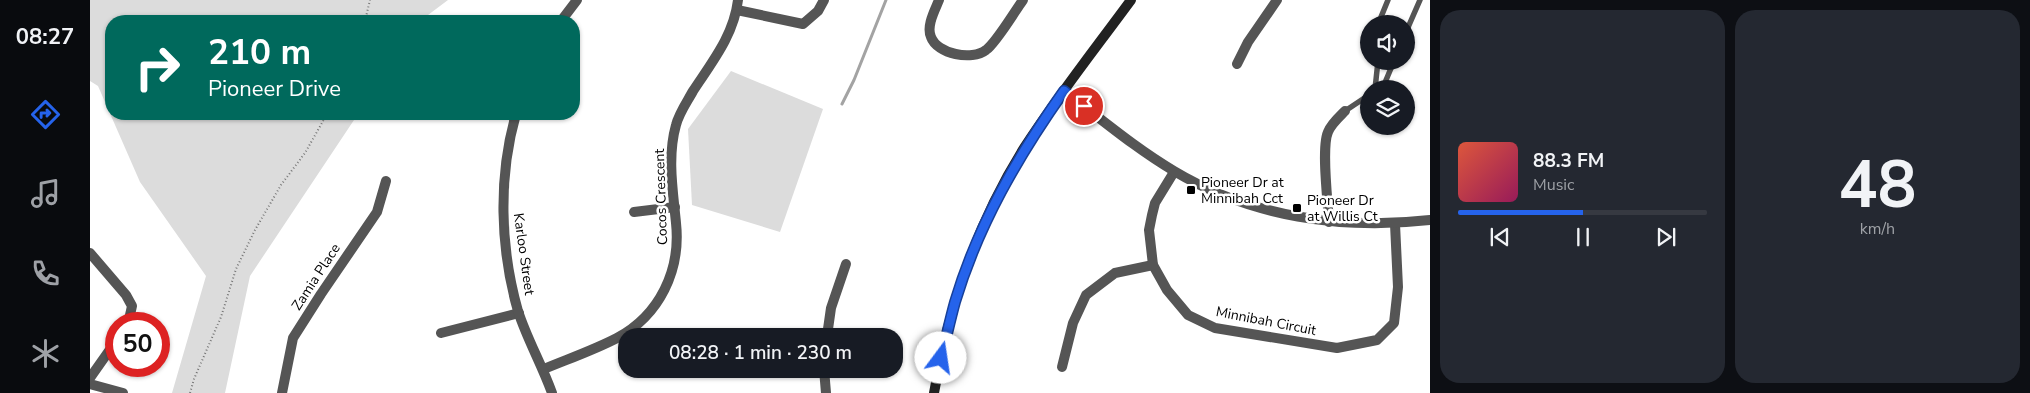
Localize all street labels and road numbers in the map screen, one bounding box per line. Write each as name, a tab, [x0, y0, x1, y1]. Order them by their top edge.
street label: Cocos Crescent	[650, 148, 672, 245]
street label: Karloo Street	[509, 212, 539, 296]
street label: Zamia Place	[287, 240, 345, 314]
street label: Minnibah Circuit	[1214, 302, 1318, 340]

